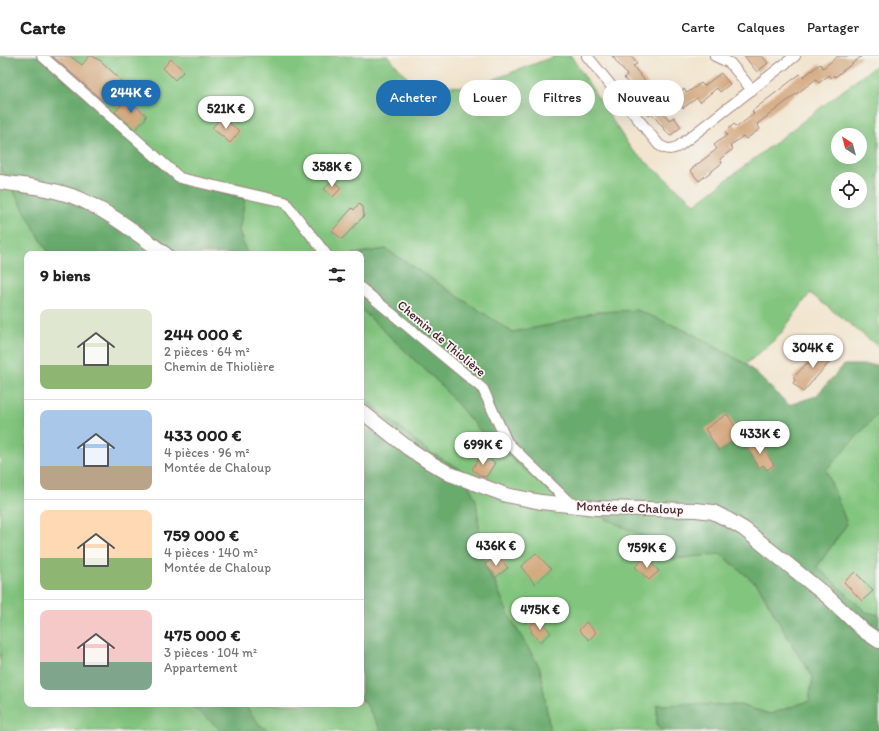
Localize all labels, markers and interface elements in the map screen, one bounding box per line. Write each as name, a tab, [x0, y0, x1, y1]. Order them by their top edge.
text: Carte	[20, 16, 66, 39]
text: Carte	[681, 19, 715, 36]
text: Calques	[737, 19, 785, 36]
text: Partager	[807, 19, 859, 36]
pin: 244K €	[98, 80, 164, 114]
chip: Acheter	[376, 80, 451, 116]
chip: Louer	[459, 80, 521, 116]
chip: Filtres	[529, 80, 595, 116]
chip: Nouveau	[603, 80, 684, 116]
text: 244K €	[110, 85, 152, 100]
pin: 521K €	[193, 96, 259, 130]
text: 521K €	[207, 101, 245, 116]
north arrow	[831, 128, 867, 164]
map controls	[831, 128, 867, 208]
pin: 358K €	[299, 154, 365, 188]
text: 358K €	[312, 159, 352, 174]
button: locate	[831, 172, 867, 208]
icon: filters	[326, 264, 348, 286]
text: 9 biens	[40, 265, 91, 285]
street label: Chemin de Thiolière	[395, 297, 489, 380]
text: 244 000 €	[164, 324, 242, 344]
icon: home	[72, 325, 120, 373]
pin: 304K €	[780, 335, 846, 369]
text: 304K €	[792, 340, 834, 355]
text: 2 pièces · 64 m²	[164, 344, 250, 359]
text: Chemin de Thiolière	[164, 359, 274, 374]
pin: 433K €	[727, 421, 793, 455]
text: 433 000 €	[164, 425, 242, 445]
icon: home	[72, 426, 120, 474]
text: 433K €	[740, 426, 780, 441]
pin: 699K €	[450, 432, 516, 466]
text: 699K €	[463, 437, 503, 452]
text: 4 pièces · 96 m²	[164, 445, 250, 460]
text: Montée de Chaloup	[164, 460, 271, 475]
street label: Montée de Chaloup	[576, 498, 684, 517]
text: 759 000 €	[164, 525, 239, 545]
icon: home	[72, 526, 120, 574]
pin: 436K €	[463, 533, 529, 567]
pin: 759K €	[614, 535, 680, 569]
text: 436K €	[476, 538, 516, 553]
text: 759K €	[628, 540, 666, 555]
text: 4 pièces · 140 m²	[164, 545, 258, 560]
text: Montée de Chaloup	[164, 560, 271, 575]
pin: 475K €	[507, 597, 573, 631]
text: 475K €	[520, 602, 560, 617]
text: 475 000 €	[164, 625, 240, 645]
icon: home	[72, 626, 120, 674]
text: 3 pièces · 104 m²	[164, 645, 257, 660]
text: Appartement	[164, 660, 238, 675]

